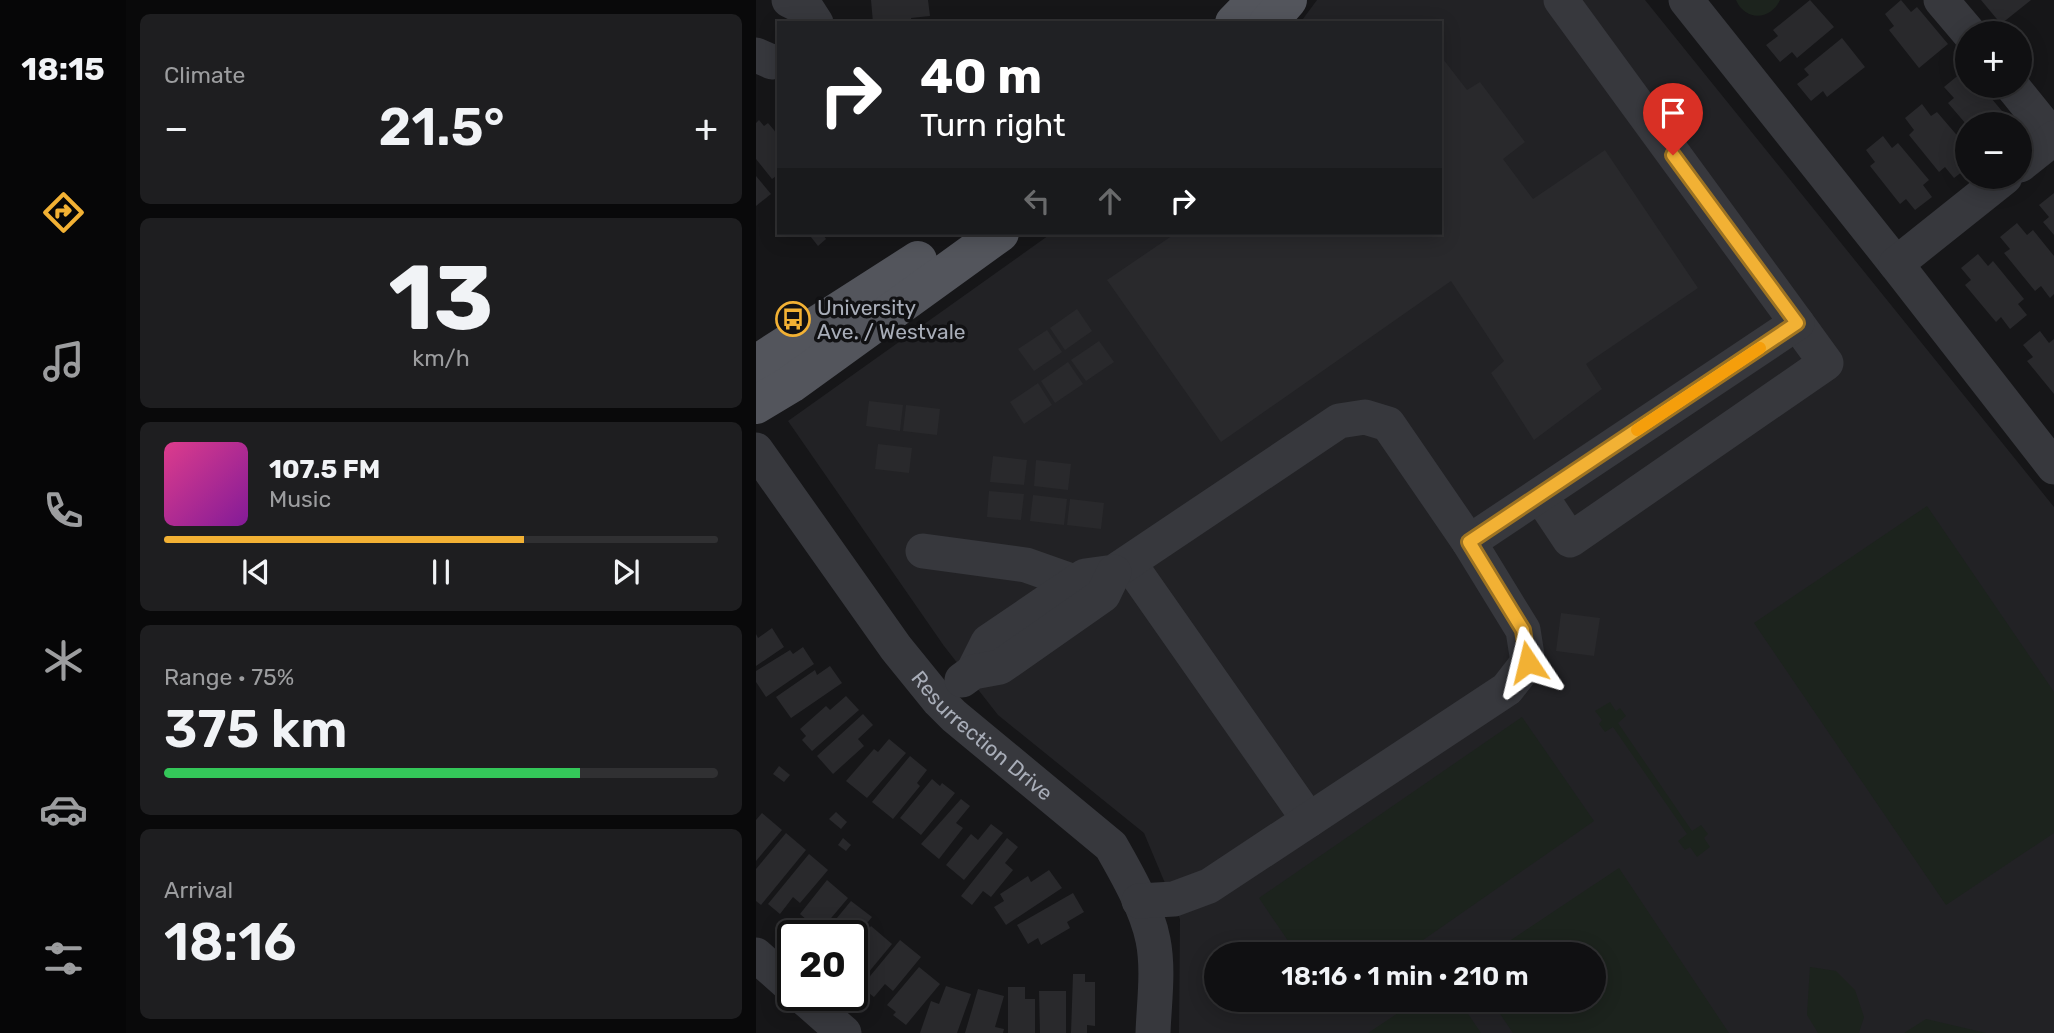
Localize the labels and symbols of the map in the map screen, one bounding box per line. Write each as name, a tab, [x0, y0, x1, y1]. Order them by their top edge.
pin	[1643, 83, 1703, 155]
place label: University Ave. / Westvale	[817, 295, 966, 344]
bus stop icon: University Ave. / Westvale	[774, 300, 812, 338]
position arrow	[1491, 625, 1565, 699]
street label: Resurrection Drive	[907, 665, 1058, 805]
speed limit sign: 20	[777, 920, 868, 1011]

